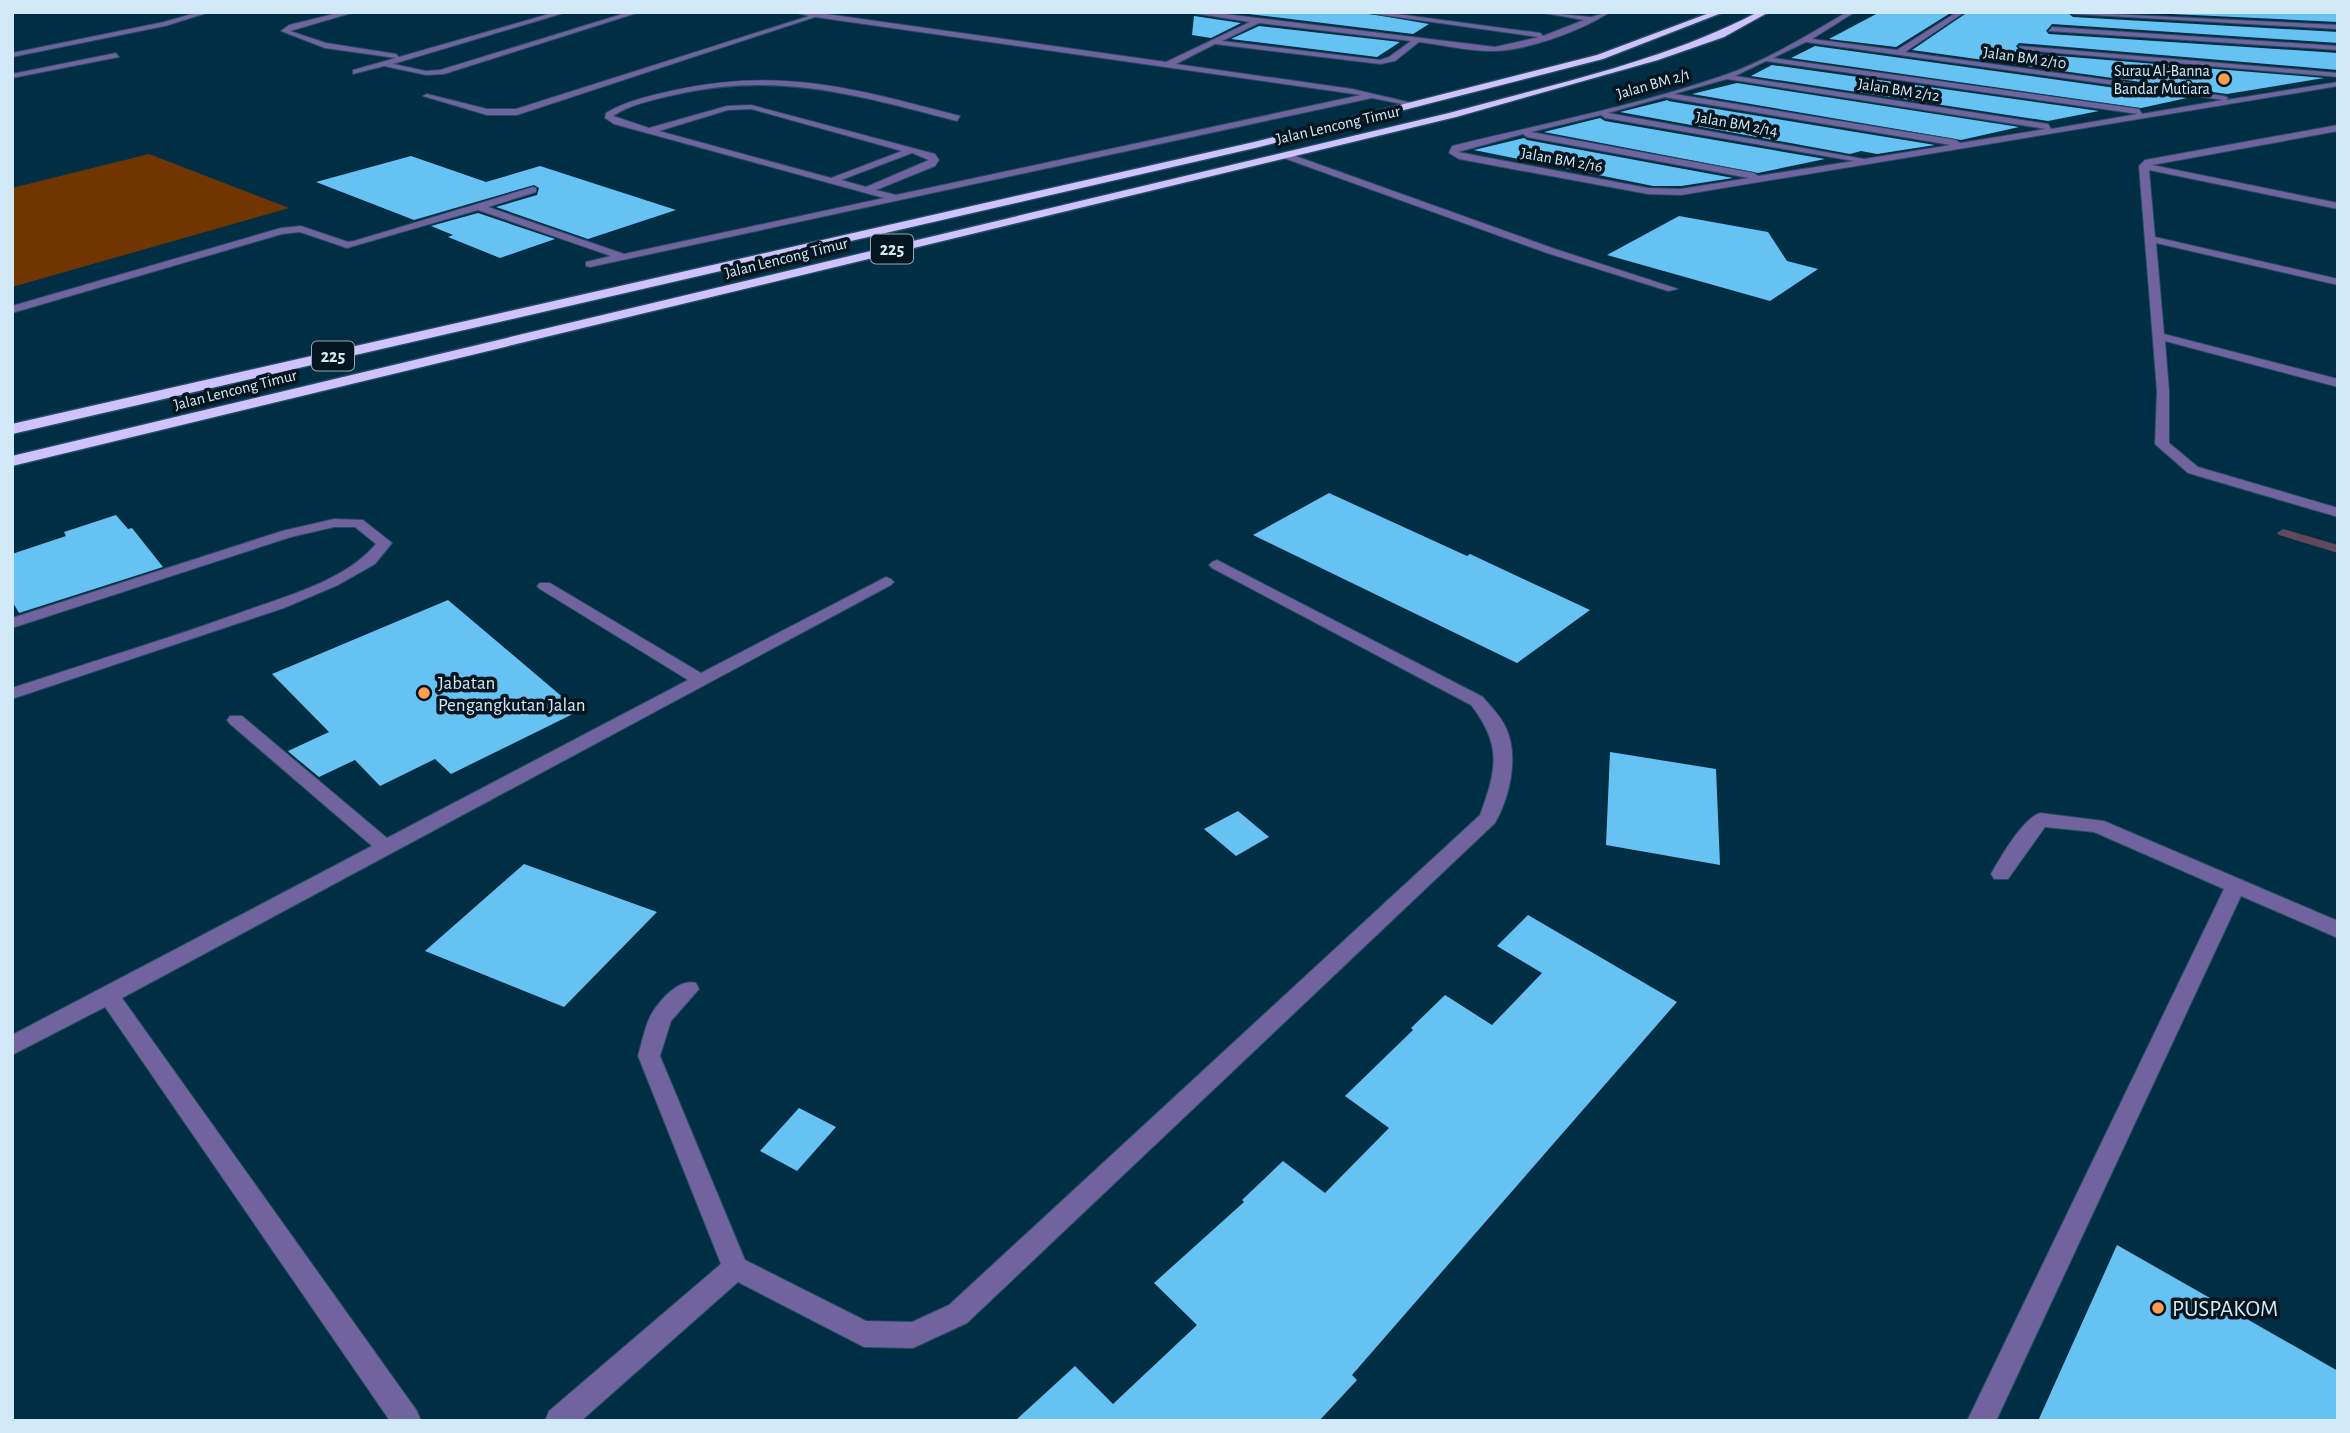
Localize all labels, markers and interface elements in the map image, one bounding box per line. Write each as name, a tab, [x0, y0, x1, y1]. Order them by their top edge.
street label: Jalan BM 2/10	[1982, 44, 2067, 72]
place label: Surau Al-Banna Bandar Mutiara	[2114, 63, 2210, 97]
street label: Jalan BM 2/1	[1615, 66, 1692, 102]
marker: Surau Al-Banna Bandar Mutiara	[2216, 71, 2232, 87]
street label: Jalan BM 2/12	[1857, 76, 1941, 104]
street label: Jalan Lencong Timur	[1275, 103, 1402, 147]
street label: Jalan BM 2/14	[1695, 109, 1779, 139]
street label: Jalan BM 2/16	[1520, 145, 1604, 175]
road number: 225	[871, 234, 913, 264]
street label: Jalan Lencong Timur	[723, 235, 850, 281]
road number: 225	[312, 342, 354, 370]
street label: Jalan Lencong Timur	[172, 367, 299, 413]
place label: Jabatan Pengangkutan Jalan	[438, 674, 586, 715]
marker: Jabatan Pengangkutan Jalan	[416, 685, 432, 701]
place label: PUSPAKOM	[2172, 1298, 2278, 1321]
marker: PUSPAKOM	[2150, 1300, 2166, 1316]

